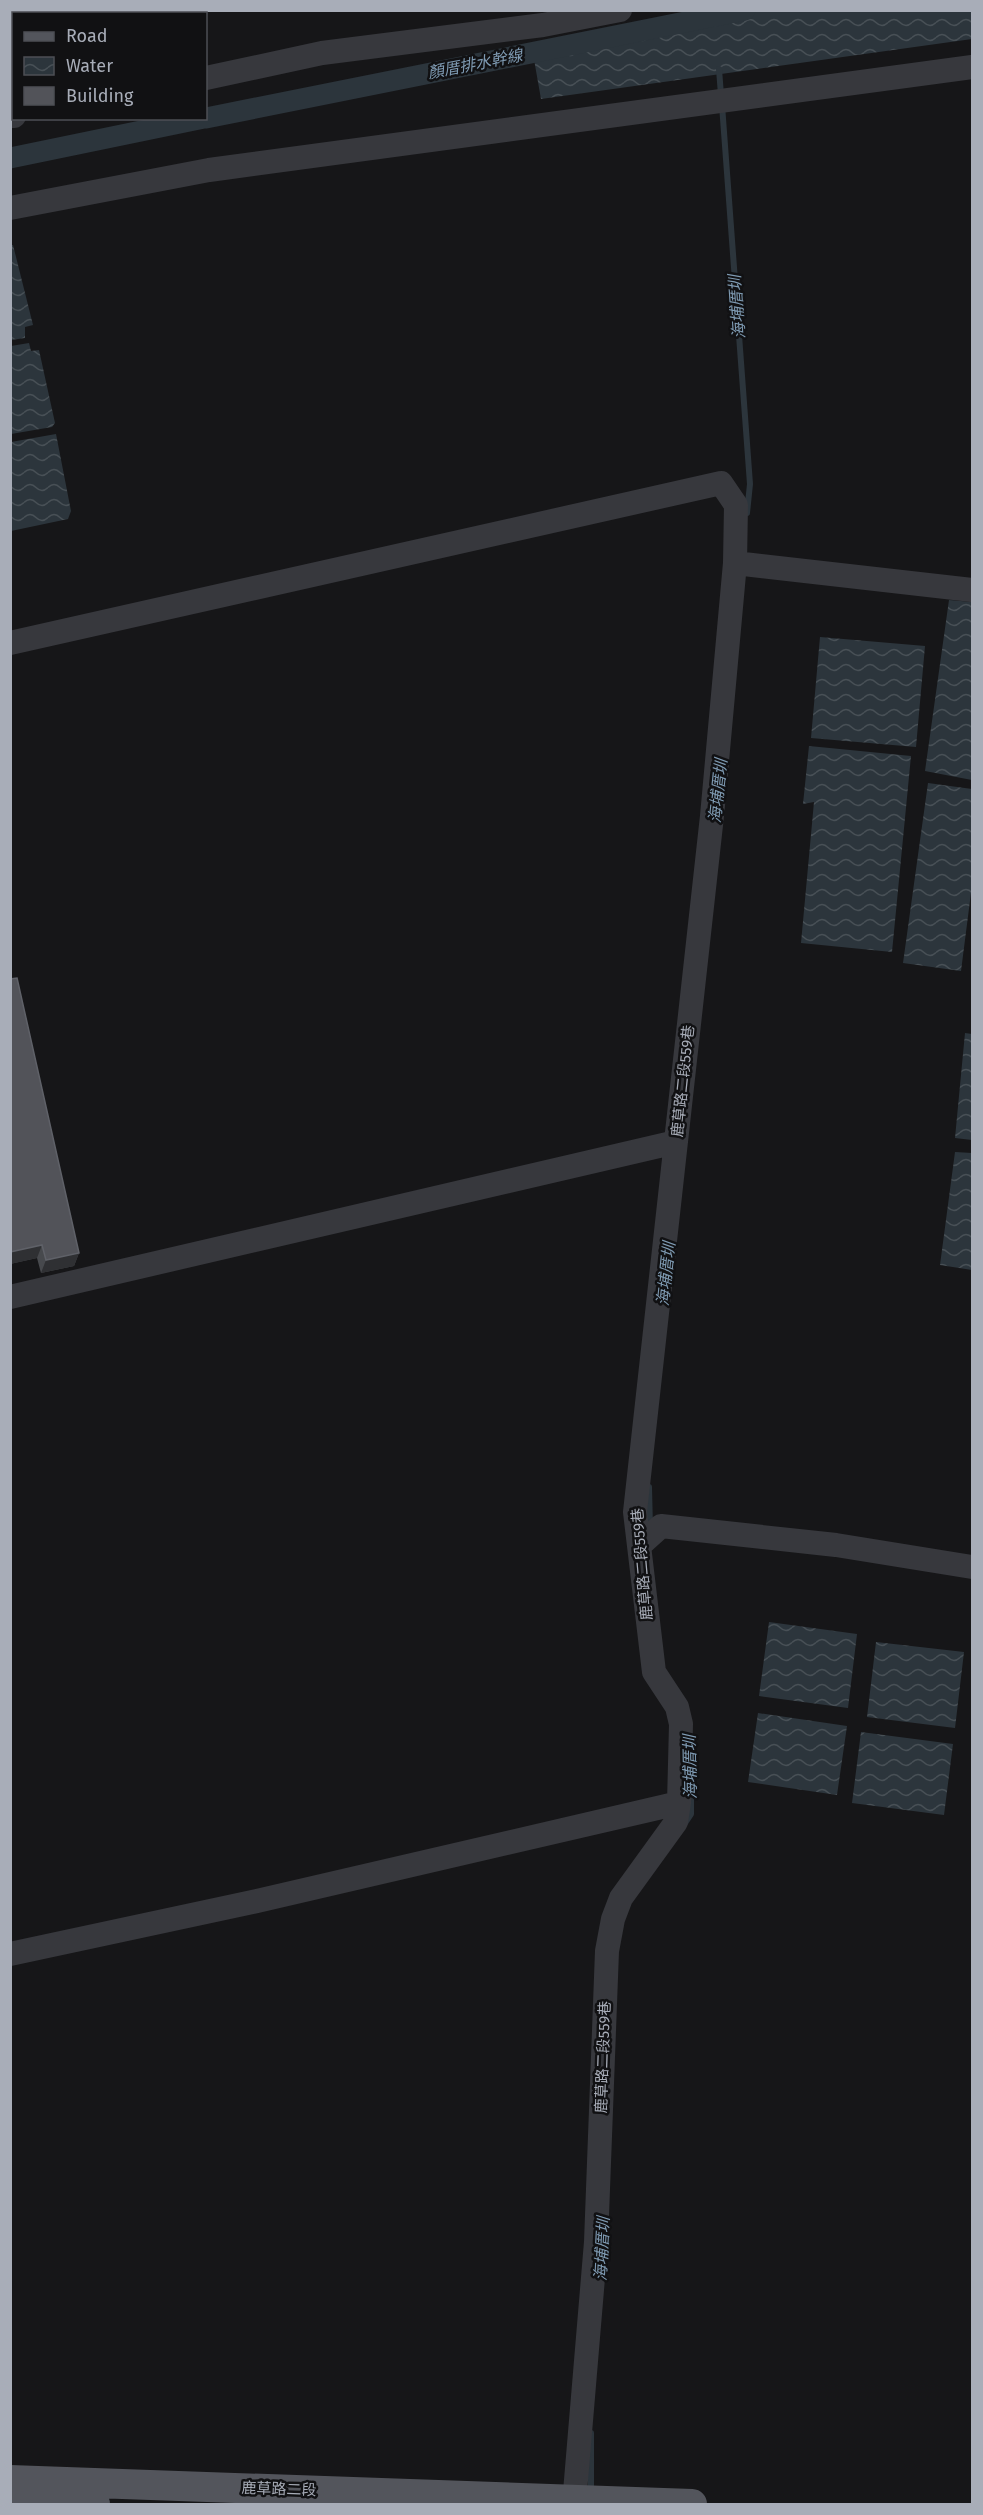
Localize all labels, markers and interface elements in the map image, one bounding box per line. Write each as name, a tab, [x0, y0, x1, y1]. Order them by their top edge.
legend	[12, 12, 207, 120]
text: Road	[66, 25, 108, 47]
water label: 顏厝排水幹線	[426, 45, 526, 82]
text: Water	[66, 55, 113, 77]
text: Building	[66, 85, 134, 107]
water label: 海埔厝圳	[725, 272, 749, 340]
water label: 海埔厝圳	[705, 756, 731, 824]
street label: 鹿草路二段559巷	[668, 1024, 698, 1138]
water label: 海埔厝圳	[653, 1239, 679, 1307]
street label: 鹿草路二段559巷	[628, 1507, 656, 1621]
water label: 海埔厝圳	[680, 1733, 700, 1799]
street label: 鹿草路二段559巷	[592, 2000, 614, 2114]
water label: 海埔厝圳	[591, 2215, 613, 2281]
street label: 鹿草路二段	[241, 2479, 317, 2499]

